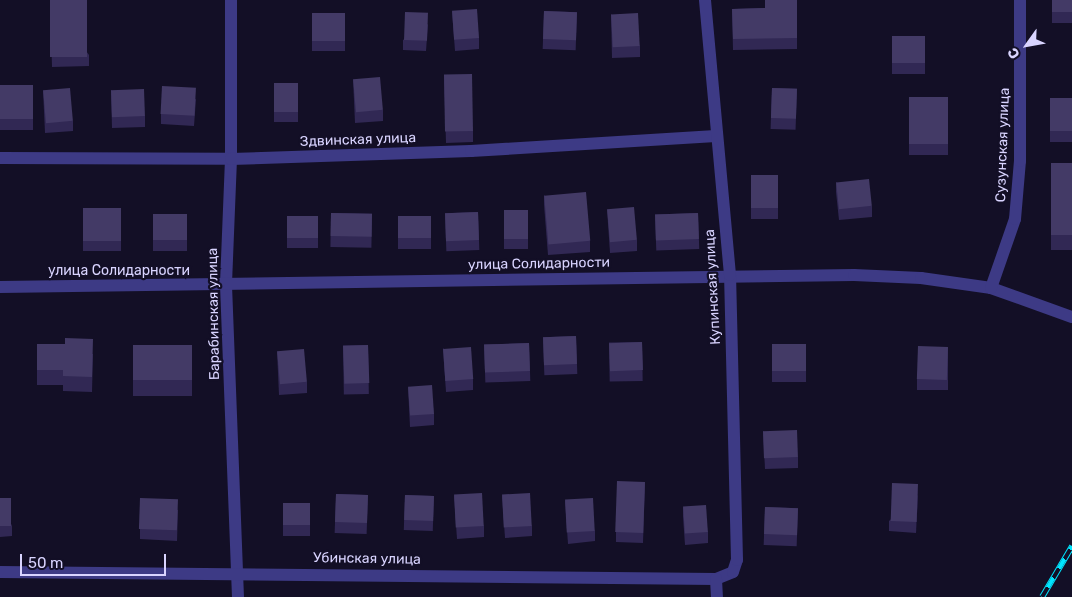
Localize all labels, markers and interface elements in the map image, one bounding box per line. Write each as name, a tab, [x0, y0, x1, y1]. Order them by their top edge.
north arrow	[1002, 20, 1052, 70]
text: С	[1004, 45, 1024, 62]
street label: Сузунская улица	[993, 87, 1013, 203]
street label: Здвинская улица	[300, 130, 416, 150]
street label: Купинская улица	[702, 229, 724, 345]
street label: Барабинская улица	[204, 248, 224, 380]
street label: улица Солидарности	[468, 254, 610, 274]
street label: улица Солидарности	[48, 263, 190, 279]
scale bar	[22, 544, 169, 576]
street label: Убинская улица	[313, 550, 421, 568]
text: 50 m	[28, 554, 63, 572]

